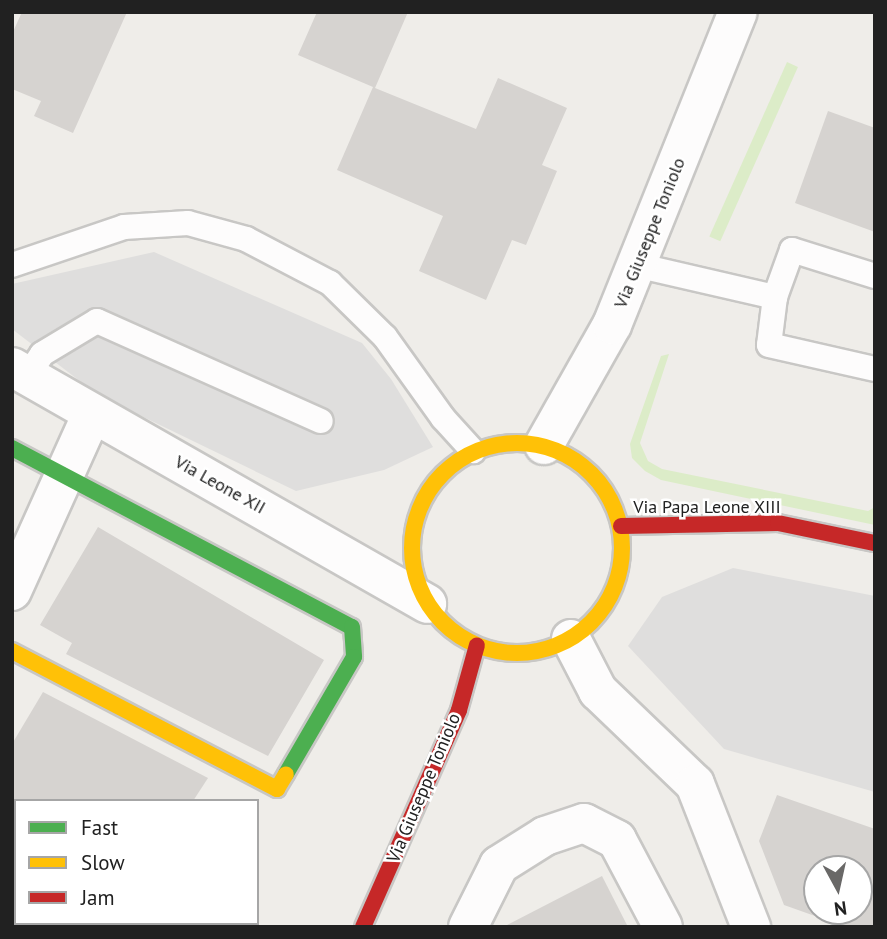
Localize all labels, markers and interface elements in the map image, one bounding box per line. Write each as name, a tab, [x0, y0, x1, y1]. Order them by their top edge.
street label: Via Giuseppe Toniolo	[610, 154, 690, 312]
street label: Via Leone XII	[171, 451, 269, 519]
street label: Via Papa Leone XIII	[633, 496, 781, 518]
street label: Via Giuseppe Toniolo	[383, 710, 465, 866]
legend	[14, 799, 259, 925]
text: Fast	[81, 814, 118, 841]
text: Slow	[81, 849, 125, 876]
north arrow	[803, 855, 873, 925]
text: Jam	[81, 884, 115, 911]
text: N	[833, 896, 849, 922]

